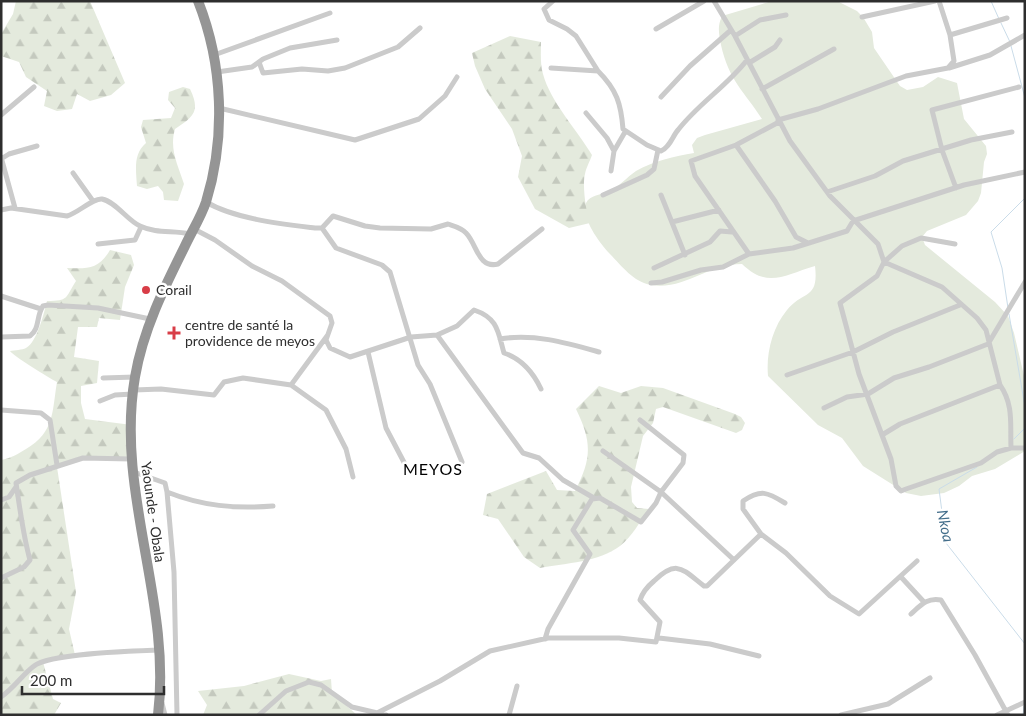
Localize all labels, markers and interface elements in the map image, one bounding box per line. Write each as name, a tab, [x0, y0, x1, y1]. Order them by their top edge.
place label: Corail	[156, 281, 192, 298]
marker: Corail	[140, 284, 152, 296]
place label: centre de santé la providence de meyos	[185, 316, 315, 349]
marker: centre de santé la providence de meyos	[167, 326, 181, 340]
district label: MEYOS	[403, 459, 463, 478]
street label: Yaounde - Obala	[138, 461, 169, 563]
water label: Nkoa	[934, 508, 958, 544]
scale bar	[22, 664, 165, 696]
text: 200 m	[30, 671, 72, 689]

